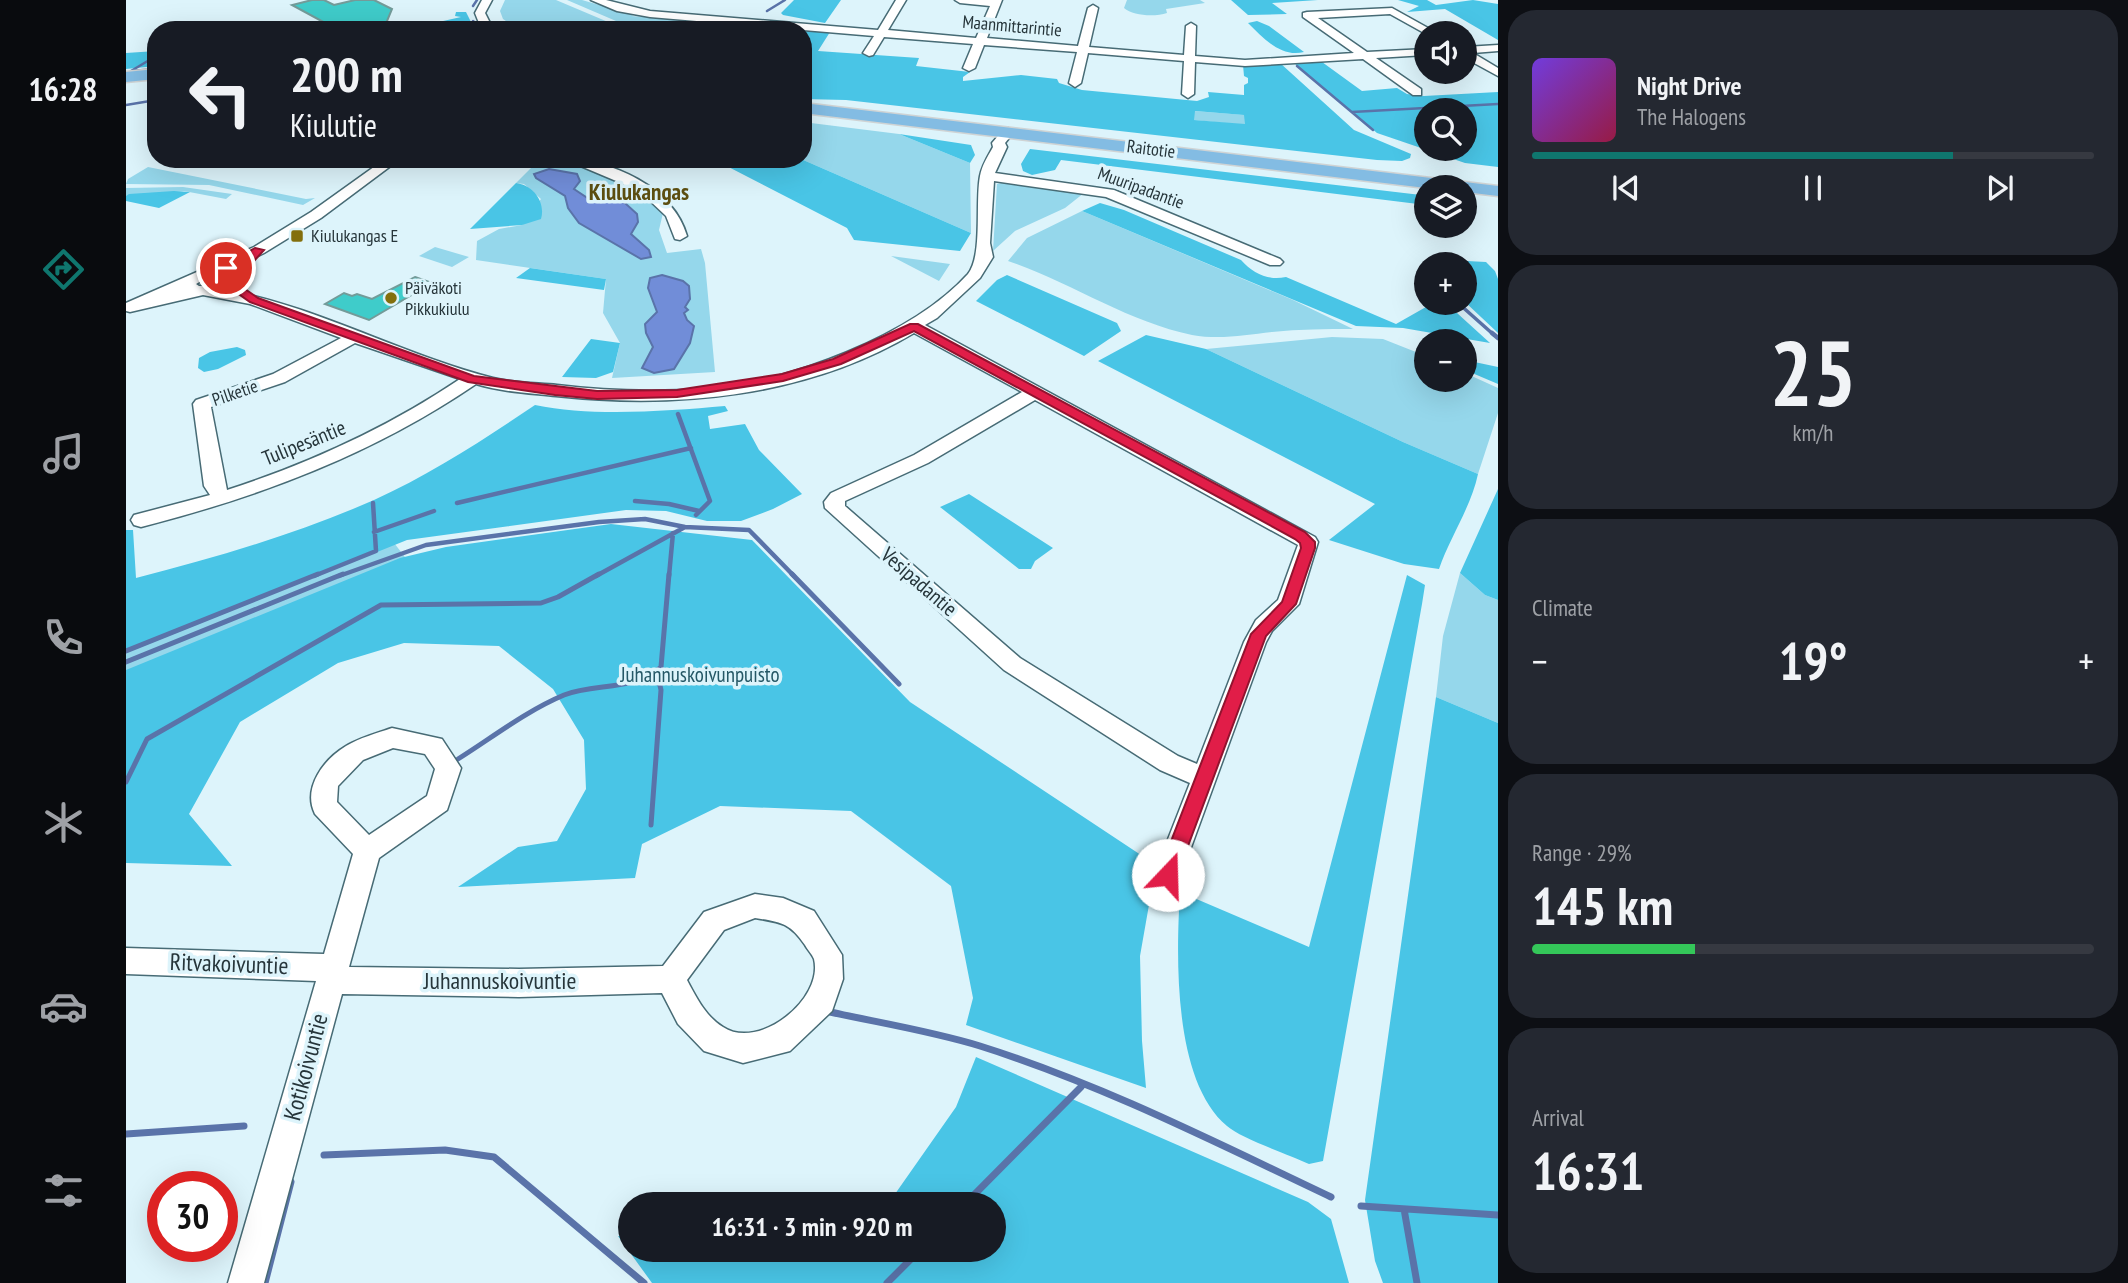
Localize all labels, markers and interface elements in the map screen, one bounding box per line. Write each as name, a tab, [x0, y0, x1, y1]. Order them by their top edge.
street label: Maanmittarintie	[961, 10, 1063, 41]
map controls	[1414, 21, 1477, 392]
button: sound	[1414, 21, 1477, 84]
text: 200 m	[290, 42, 403, 106]
icon: left	[175, 49, 266, 140]
text: 16:28	[28, 68, 98, 110]
text: Night Drive	[1637, 69, 1742, 102]
button: search	[1414, 98, 1477, 161]
text: The Halogens	[1637, 102, 1746, 131]
text: Kiulutie	[290, 104, 377, 146]
street label: Raitotie	[1126, 134, 1177, 163]
street label: Muuripadantie	[1095, 161, 1187, 214]
icon: previous	[1607, 169, 1645, 207]
icon: pause	[1794, 169, 1832, 207]
icon: next	[1981, 169, 2019, 207]
button: layers	[1414, 175, 1477, 238]
district label: Kiulukangas	[589, 177, 689, 206]
place label: Kiulukangas E	[311, 224, 398, 247]
marker: Kiulukangas E	[289, 228, 305, 244]
pin	[196, 238, 256, 298]
icon: directions	[39, 245, 88, 294]
icon: arrive	[207, 249, 245, 287]
button: +	[1414, 252, 1477, 315]
place label: Päiväkoti Pikkukiulu	[405, 276, 470, 320]
marker: Päiväkoti Pikkukiulu	[383, 290, 399, 306]
text: 25	[1770, 313, 1857, 431]
button: −	[1414, 329, 1477, 392]
street label: Pilketie	[209, 374, 261, 411]
street label: Tulipesäntie	[258, 414, 350, 471]
text: km/h	[1793, 418, 1833, 447]
icon: music	[39, 429, 88, 478]
street label: Vesipadantie	[875, 541, 963, 622]
text: Climate	[1532, 593, 1593, 622]
icon: phone	[39, 613, 88, 662]
text: 19°	[1779, 627, 1847, 694]
text: −	[1532, 636, 1548, 685]
text: +	[2078, 636, 2094, 685]
park label: Juhannuskoivunpuisto	[619, 661, 780, 688]
icon: climate	[39, 798, 88, 847]
position arrow	[1131, 838, 1205, 912]
text: Range · 29%	[1532, 838, 1632, 867]
text: 145 km	[1532, 872, 1673, 939]
street label: Ritvakoivuntie	[169, 946, 289, 981]
street label: Juhannuskoivuntie	[423, 965, 576, 996]
icon: car	[39, 982, 88, 1031]
street label: Kotikoivuntie	[276, 1010, 335, 1124]
text: Arrival	[1532, 1103, 1584, 1132]
text: 16:31	[1532, 1137, 1644, 1204]
icon: filters	[39, 1166, 88, 1215]
speed limit sign: 30	[147, 1171, 238, 1262]
text: 16:31 · 3 min · 920 m	[712, 1210, 912, 1243]

